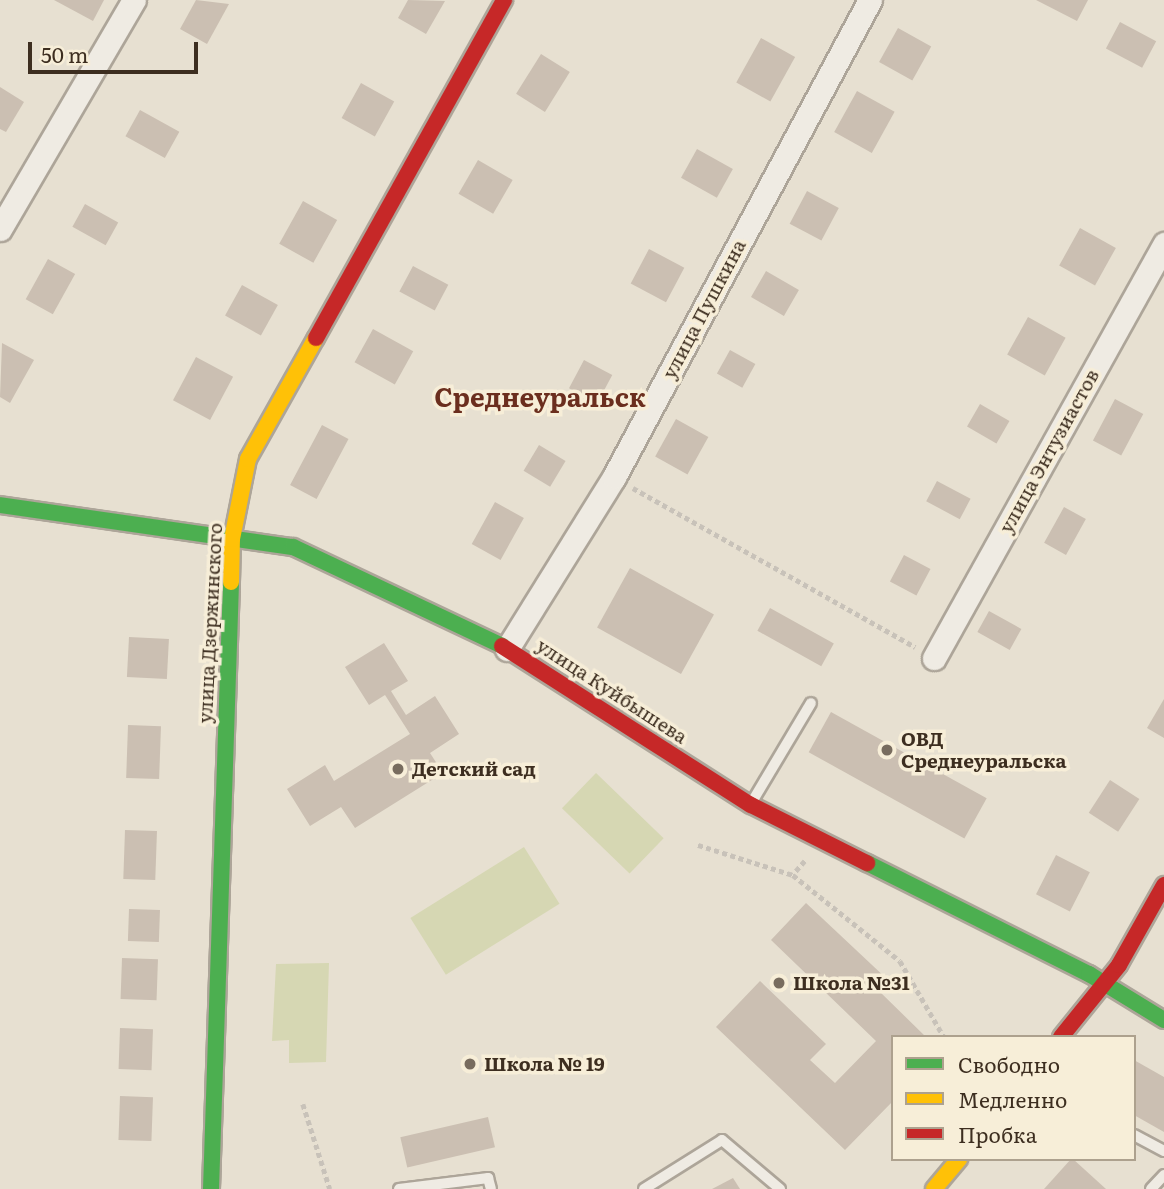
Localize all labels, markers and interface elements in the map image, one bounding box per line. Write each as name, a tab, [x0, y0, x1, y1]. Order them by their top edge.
scale bar	[32, 28, 201, 72]
text: 50 m	[41, 38, 88, 69]
street label: улица Пушкина	[658, 235, 750, 383]
street label: улица Энтузиастов	[994, 365, 1104, 537]
district label: Среднеуральск	[434, 380, 646, 412]
street label: улица Дзержинского	[193, 522, 227, 724]
street label: улица Куйбышева	[532, 634, 692, 748]
place label: ОВД Среднеуральска	[901, 728, 1067, 772]
marker: ОВД Среднеуральска	[879, 742, 895, 758]
place label: Детский сад	[412, 758, 536, 780]
marker: Детский сад	[390, 761, 406, 777]
place label: Школа №31	[793, 972, 910, 994]
marker: Школа №31	[771, 975, 787, 991]
legend	[891, 1035, 1136, 1161]
text: Свободно	[958, 1048, 1060, 1079]
place label: Школа № 19	[484, 1053, 605, 1075]
marker: Школа № 19	[462, 1056, 478, 1072]
text: Медленно	[958, 1083, 1067, 1114]
text: Пробка	[958, 1118, 1037, 1149]

